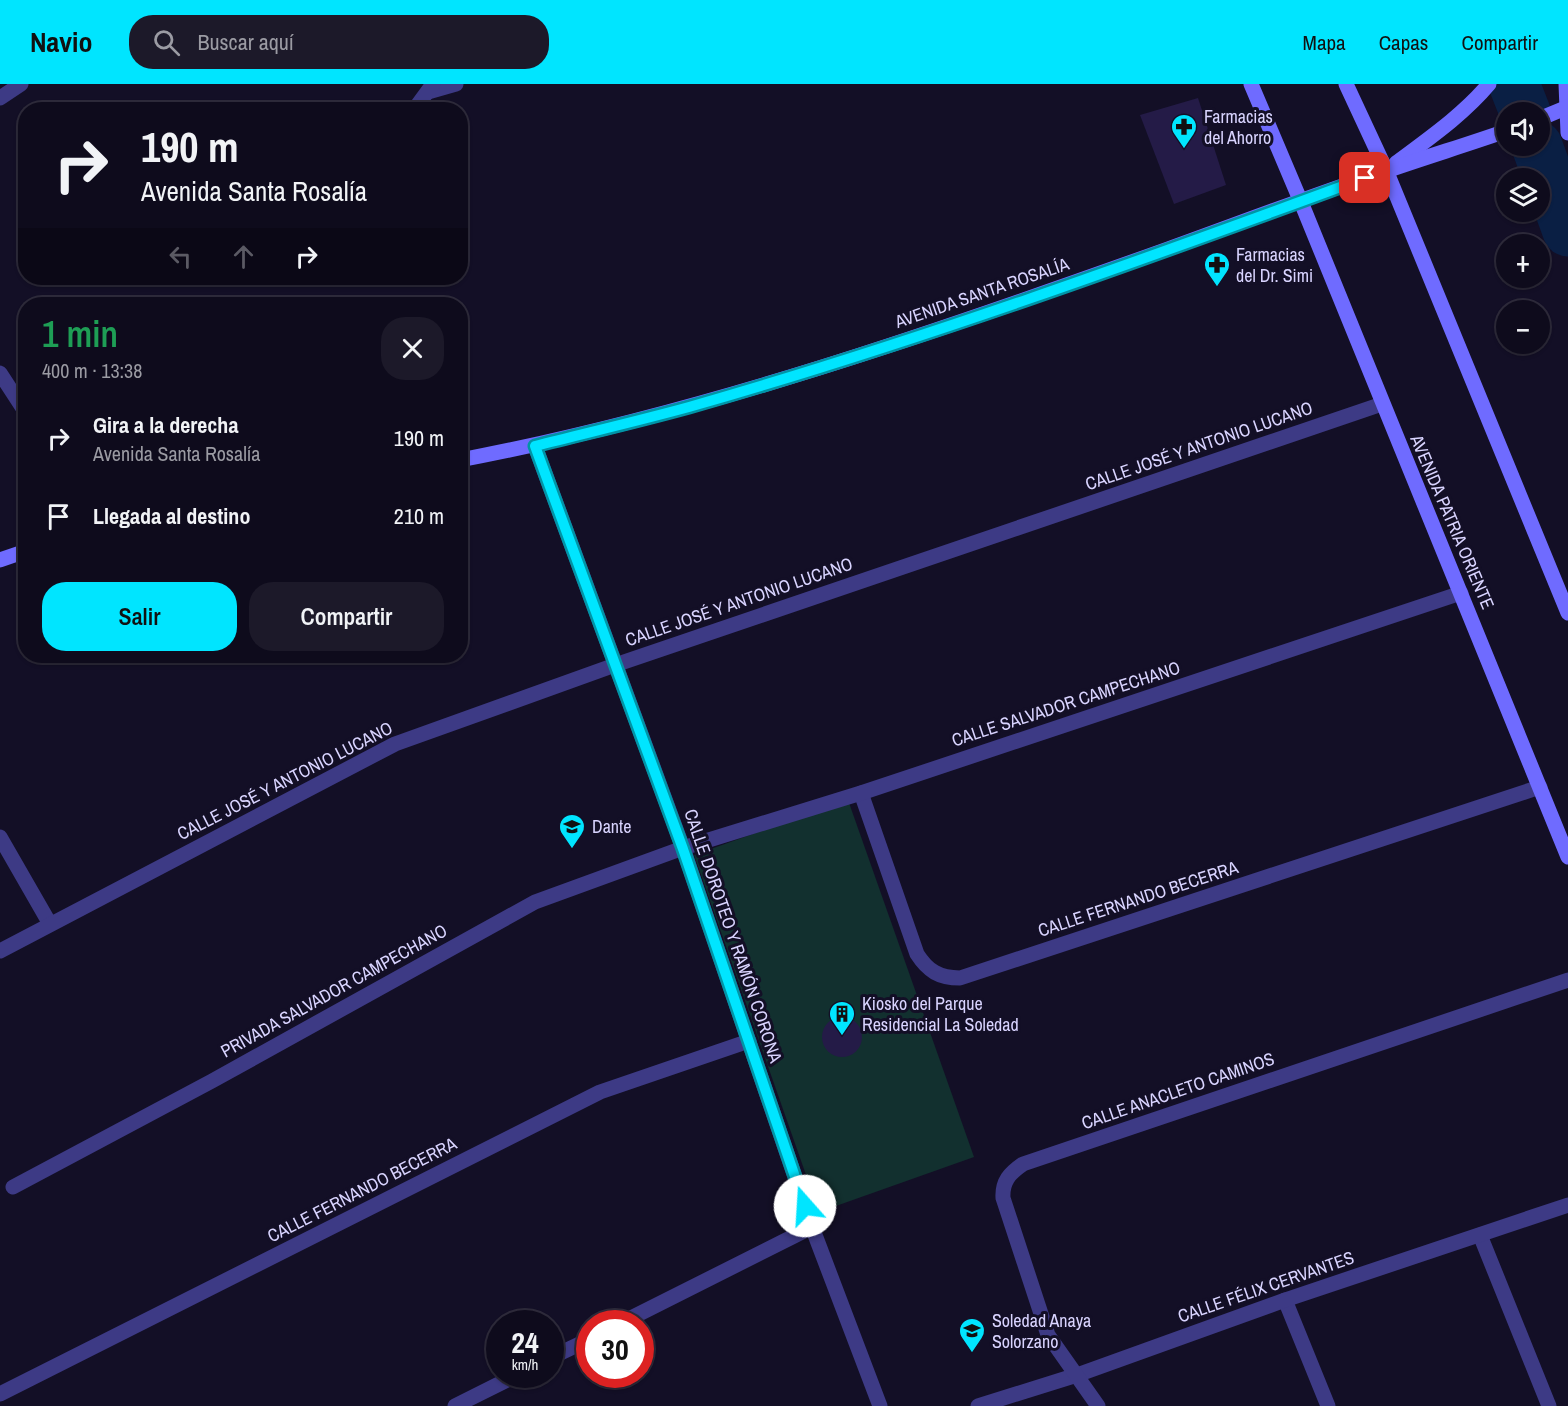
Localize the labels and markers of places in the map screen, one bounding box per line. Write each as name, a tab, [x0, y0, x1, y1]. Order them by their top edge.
place label: Farmacias del Ahorro	[1204, 104, 1273, 150]
pharmacy icon: Farmacias del Ahorro	[1169, 112, 1199, 150]
pin	[1339, 152, 1390, 203]
place label: Farmacias del Dr. Simi	[1236, 242, 1313, 288]
pharmacy icon: Farmacias del Dr. Simi	[1202, 250, 1232, 288]
school or university icon: Dante	[557, 812, 587, 850]
place label: Dante	[592, 814, 631, 839]
place label: Kiosko del Parque Residencial La Soledad	[862, 991, 1019, 1037]
building icon: Kiosko del Parque Residencial La Soledad	[827, 999, 857, 1037]
place label: Soledad Anaya Solorzano	[992, 1308, 1091, 1354]
school or university icon: Soledad Anaya Solorzano	[957, 1316, 987, 1354]

